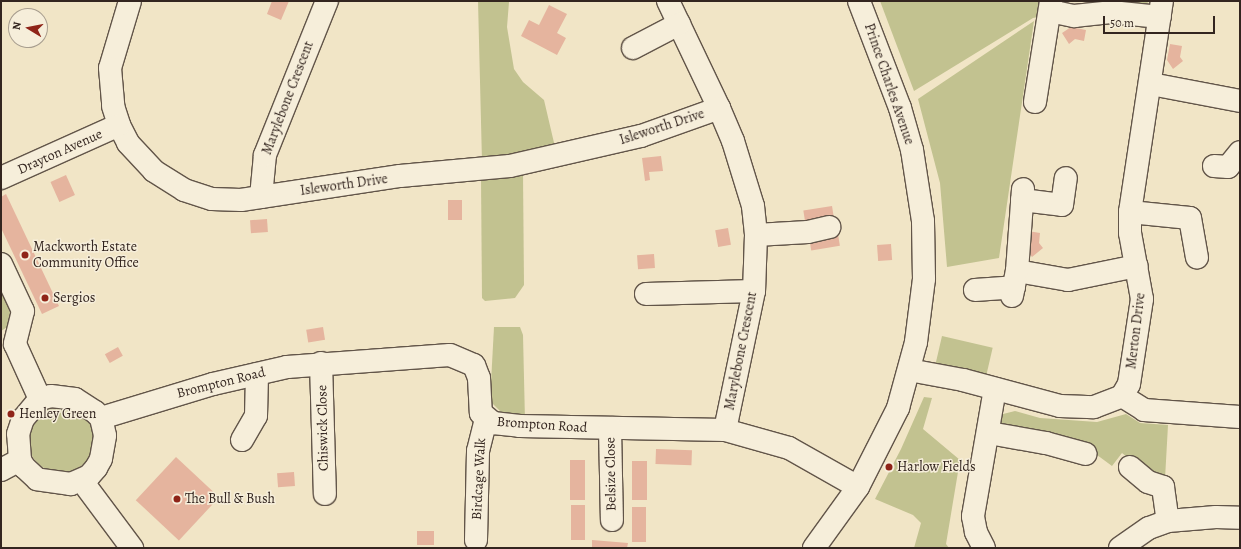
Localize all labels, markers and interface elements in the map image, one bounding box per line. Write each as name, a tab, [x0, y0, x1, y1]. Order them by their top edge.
north arrow	[8, 8, 48, 48]
scale bar	[1105, 8, 1217, 34]
text: 50 m	[1110, 15, 1134, 31]
text: N	[9, 21, 25, 31]
street label: Prince Charles Avenue	[860, 21, 918, 147]
street label: Marylebone Crescent	[259, 39, 317, 157]
street label: Isleworth Drive	[617, 105, 707, 149]
street label: Drayton Avenue	[15, 126, 105, 178]
street label: Isleworth Drive	[299, 171, 389, 199]
place label: Mackworth Estate Community Office	[33, 239, 139, 272]
marker: Mackworth Estate Community Office	[20, 250, 30, 260]
place label: Sergios	[53, 290, 95, 306]
street label: Marylebone Crescent	[721, 290, 761, 412]
street label: Merton Drive	[1123, 292, 1149, 370]
marker: Sergios	[40, 293, 50, 303]
street label: Brompton Road	[175, 364, 267, 402]
street label: Chiswick Close	[314, 385, 332, 471]
place label: Henley Green	[19, 406, 96, 422]
marker: Henley Green	[6, 409, 16, 419]
street label: Brompton Road	[496, 413, 588, 437]
street label: Belsize Close	[602, 437, 620, 511]
street label: Birdcage Walk	[468, 438, 490, 520]
place label: Harlow Fields	[897, 459, 976, 475]
marker: Harlow Fields	[884, 462, 894, 472]
place label: The Bull & Bush	[185, 491, 275, 507]
marker: The Bull & Bush	[172, 494, 182, 504]

